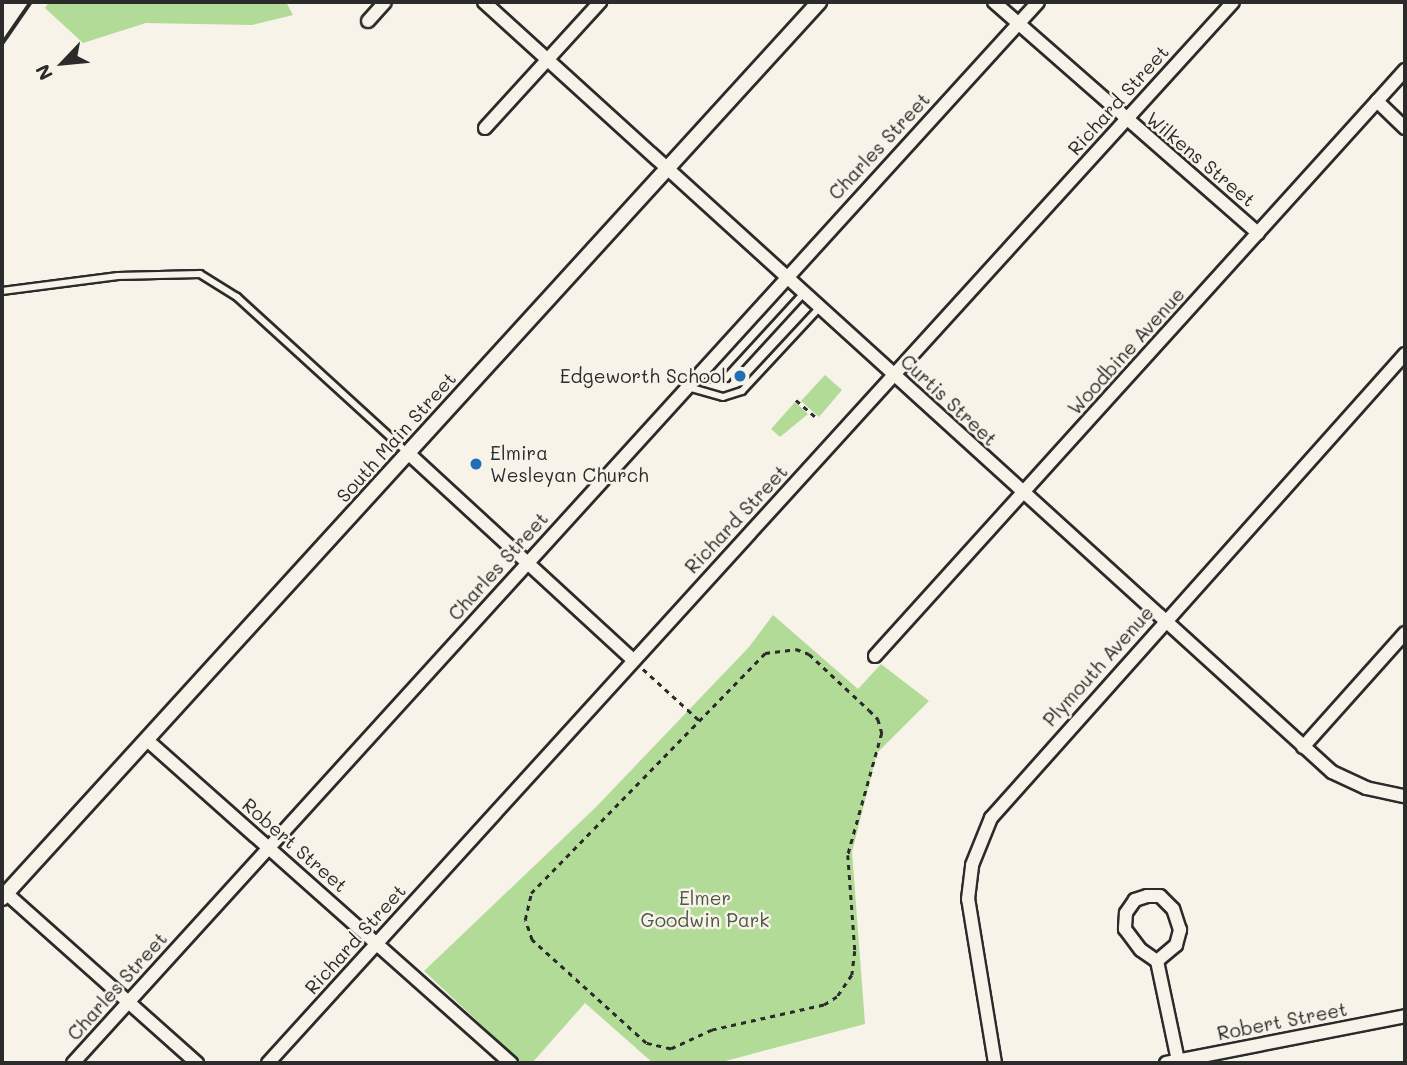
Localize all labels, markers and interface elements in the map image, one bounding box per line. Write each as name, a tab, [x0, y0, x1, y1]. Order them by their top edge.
north arrow	[28, 28, 98, 98]
street label: Richard Street	[1063, 40, 1173, 160]
text: N	[29, 60, 58, 84]
street label: Charles Street	[824, 88, 934, 204]
street label: Wilkens Street	[1142, 107, 1260, 211]
street label: Woodbine Avenue	[1063, 283, 1189, 419]
street label: Curtis Street	[896, 350, 1002, 450]
place label: Edgeworth School	[560, 365, 726, 387]
street label: South Main Street	[332, 367, 460, 507]
marker: Edgeworth School	[732, 368, 748, 384]
place label: Elmira Wesleyan Church	[490, 442, 649, 486]
marker: Elmira Wesleyan Church	[468, 456, 484, 472]
street label: Richard Street	[680, 460, 792, 578]
street label: Charles Street	[443, 507, 553, 625]
street label: Plymouth Avenue	[1038, 601, 1158, 731]
street label: Robert Street	[238, 793, 352, 897]
street label: Richard Street	[300, 879, 410, 999]
park label: Elmer Goodwin Park	[641, 887, 769, 931]
street label: Charles Street	[62, 927, 172, 1045]
street label: Robert Street	[1215, 997, 1349, 1045]

